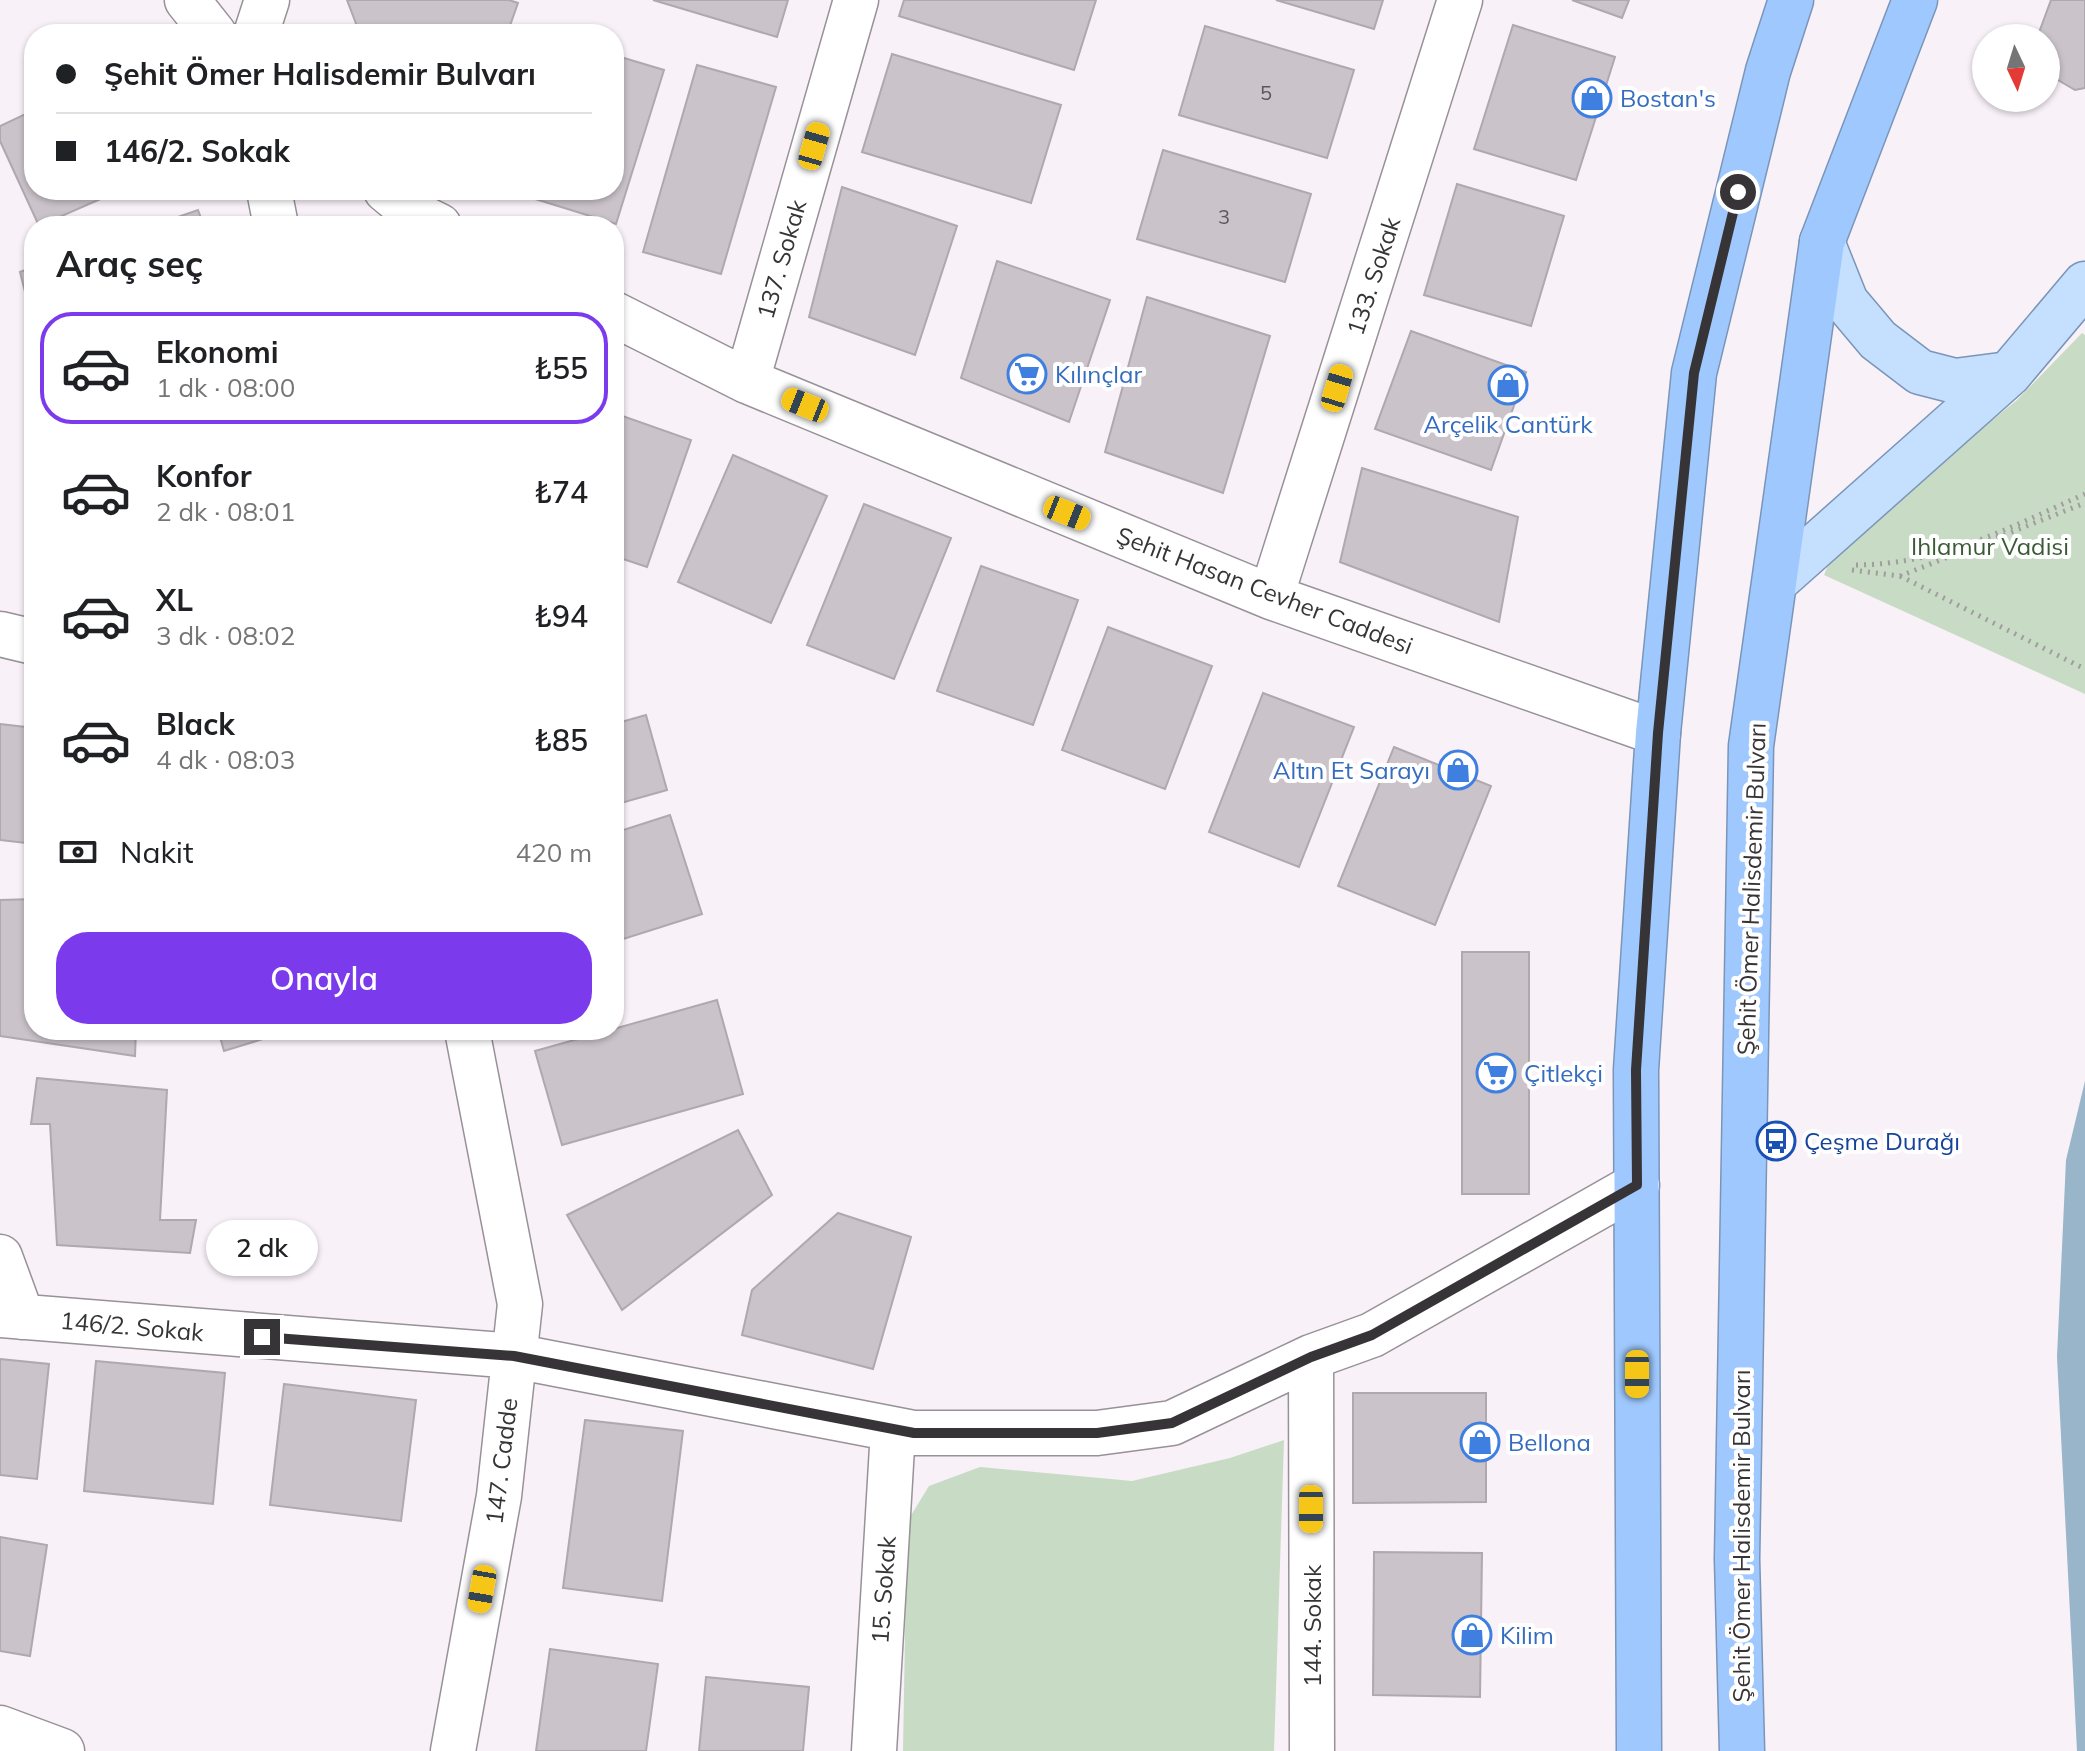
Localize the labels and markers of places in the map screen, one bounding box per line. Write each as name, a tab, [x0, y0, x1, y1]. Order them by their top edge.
shop icon: Bostan's	[1571, 77, 1613, 119]
place label: Bostan's	[1620, 83, 1716, 113]
supermarket icon: Kılınçlar	[1006, 353, 1048, 395]
place label: Kılınçlar	[1055, 359, 1142, 389]
shop icon: Arçelik Cantürk	[1487, 364, 1529, 406]
place label: Arçelik Cantürk	[1423, 409, 1593, 439]
shop icon: Altın Et Sarayı	[1437, 749, 1479, 791]
place label: Altın Et Sarayı	[1273, 755, 1430, 785]
supermarket icon: Çitlekçi	[1475, 1052, 1517, 1094]
place label: Çitlekçi	[1524, 1058, 1603, 1088]
bus stop icon: Çeşme Durağı	[1755, 1120, 1797, 1162]
place label: Çeşme Durağı	[1804, 1126, 1960, 1156]
shop icon: Bellona	[1459, 1421, 1501, 1463]
place label: Bellona	[1508, 1427, 1591, 1457]
shop icon: Kilim	[1451, 1614, 1493, 1656]
place label: Kilim	[1500, 1620, 1554, 1650]

